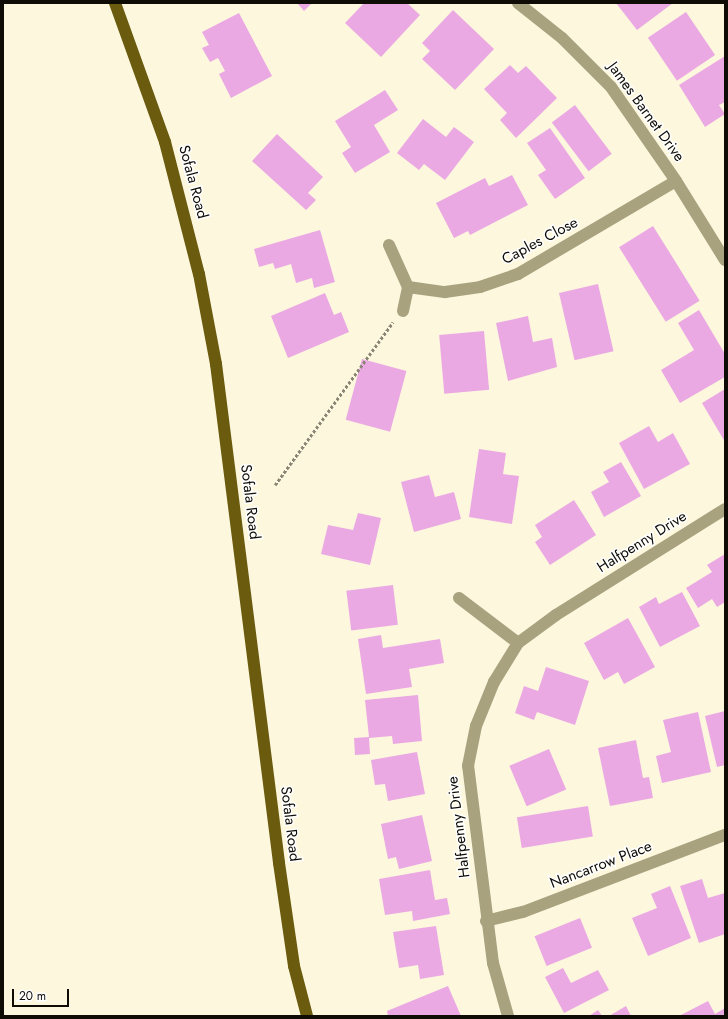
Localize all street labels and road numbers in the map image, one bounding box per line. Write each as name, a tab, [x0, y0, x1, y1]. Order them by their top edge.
street label: James Barnet Drive	[604, 59, 688, 165]
street label: Sofala Road	[175, 143, 211, 221]
street label: Caples Close	[499, 213, 581, 269]
street label: Sofala Road	[236, 463, 264, 541]
street label: Halfpenny Drive	[594, 507, 690, 577]
street label: Halfpenny Drive	[444, 775, 474, 879]
street label: Sofala Road	[276, 785, 304, 863]
street label: Nancarrow Place	[548, 837, 654, 893]

